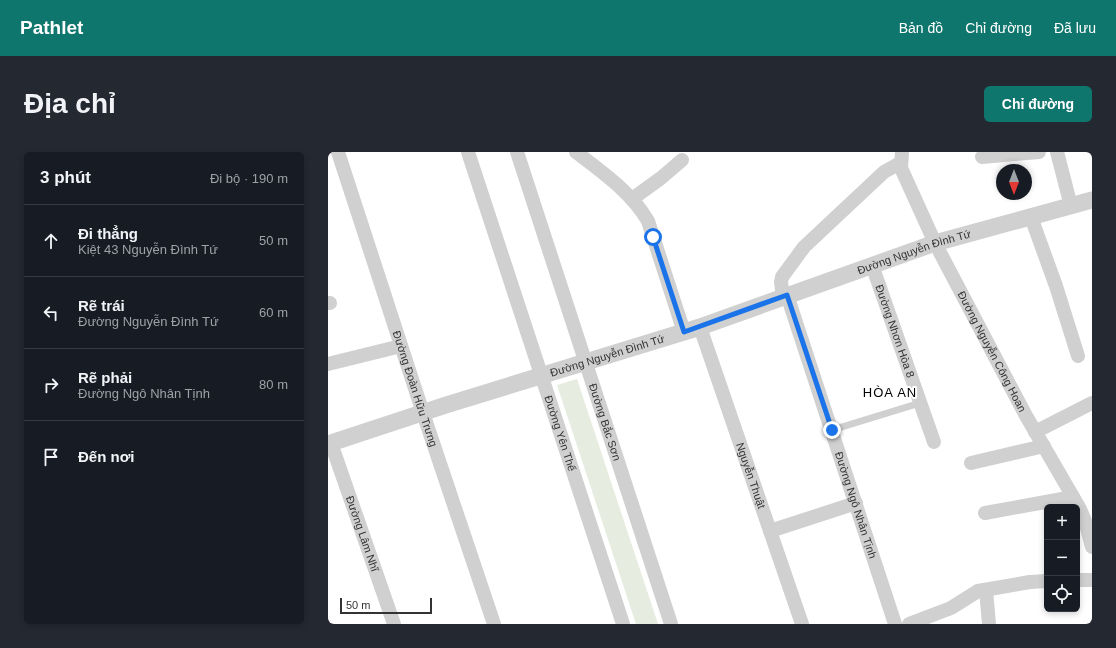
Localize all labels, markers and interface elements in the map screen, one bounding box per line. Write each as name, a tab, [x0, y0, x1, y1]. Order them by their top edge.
text: Pathlet	[20, 17, 83, 38]
text: Bản đồ	[899, 20, 943, 36]
text: Chỉ đường	[965, 20, 1032, 36]
text: Đã lưu	[1054, 20, 1096, 36]
button: Chỉ đường	[984, 86, 1092, 122]
text: Địa chỉ	[24, 88, 116, 119]
north arrow	[996, 164, 1032, 200]
text: 3 phút	[40, 168, 91, 187]
text: Đi bộ · 190 m	[210, 171, 288, 186]
text: Đi thẳng	[78, 225, 138, 242]
street label: Đường Nguyễn Đình Tứ	[856, 227, 973, 276]
route start	[644, 228, 662, 246]
icon: ahead	[40, 230, 62, 252]
text: 50 m	[259, 233, 288, 248]
text: Kiệt 43 Nguyễn Đình Tứ	[78, 242, 218, 257]
street label: Đường Nhơn Hòa 8	[873, 283, 917, 379]
street label: Đường Nguyễn Công Hoan	[955, 289, 1029, 414]
text: Rẽ trái	[78, 297, 125, 314]
icon: left	[40, 302, 62, 324]
text: 60 m	[259, 305, 288, 320]
text: Đường Nguyễn Đình Tứ	[78, 314, 219, 329]
street label: Đường Đoàn Hữu Trưng	[391, 329, 440, 448]
street label: Đường Nguyễn Đình Tứ	[549, 332, 667, 379]
text: Rẽ phải	[78, 369, 132, 386]
icon: right	[40, 374, 62, 396]
text: 80 m	[259, 377, 288, 392]
street label: Đường Bắc Sơn	[587, 382, 623, 462]
district label: HÒA AN	[863, 385, 917, 400]
text: Đường Ngô Nhân Tịnh	[78, 386, 210, 401]
street label: Đường Yên Thế	[542, 394, 578, 473]
route end	[823, 421, 841, 439]
street label: Nguyễn Thuật	[734, 441, 768, 510]
icon: arrive	[40, 446, 62, 468]
text: Đến nơi	[78, 448, 135, 465]
street label: Đường Ngô Nhân Tịnh	[833, 450, 879, 560]
street label: Đường Lâm Nhĩ	[344, 494, 382, 574]
map controls	[1044, 504, 1080, 612]
button: +	[1044, 504, 1080, 540]
button: −	[1044, 540, 1080, 576]
button: locate	[1044, 576, 1080, 612]
scale bar	[340, 596, 432, 615]
text: 50 m	[346, 599, 370, 611]

